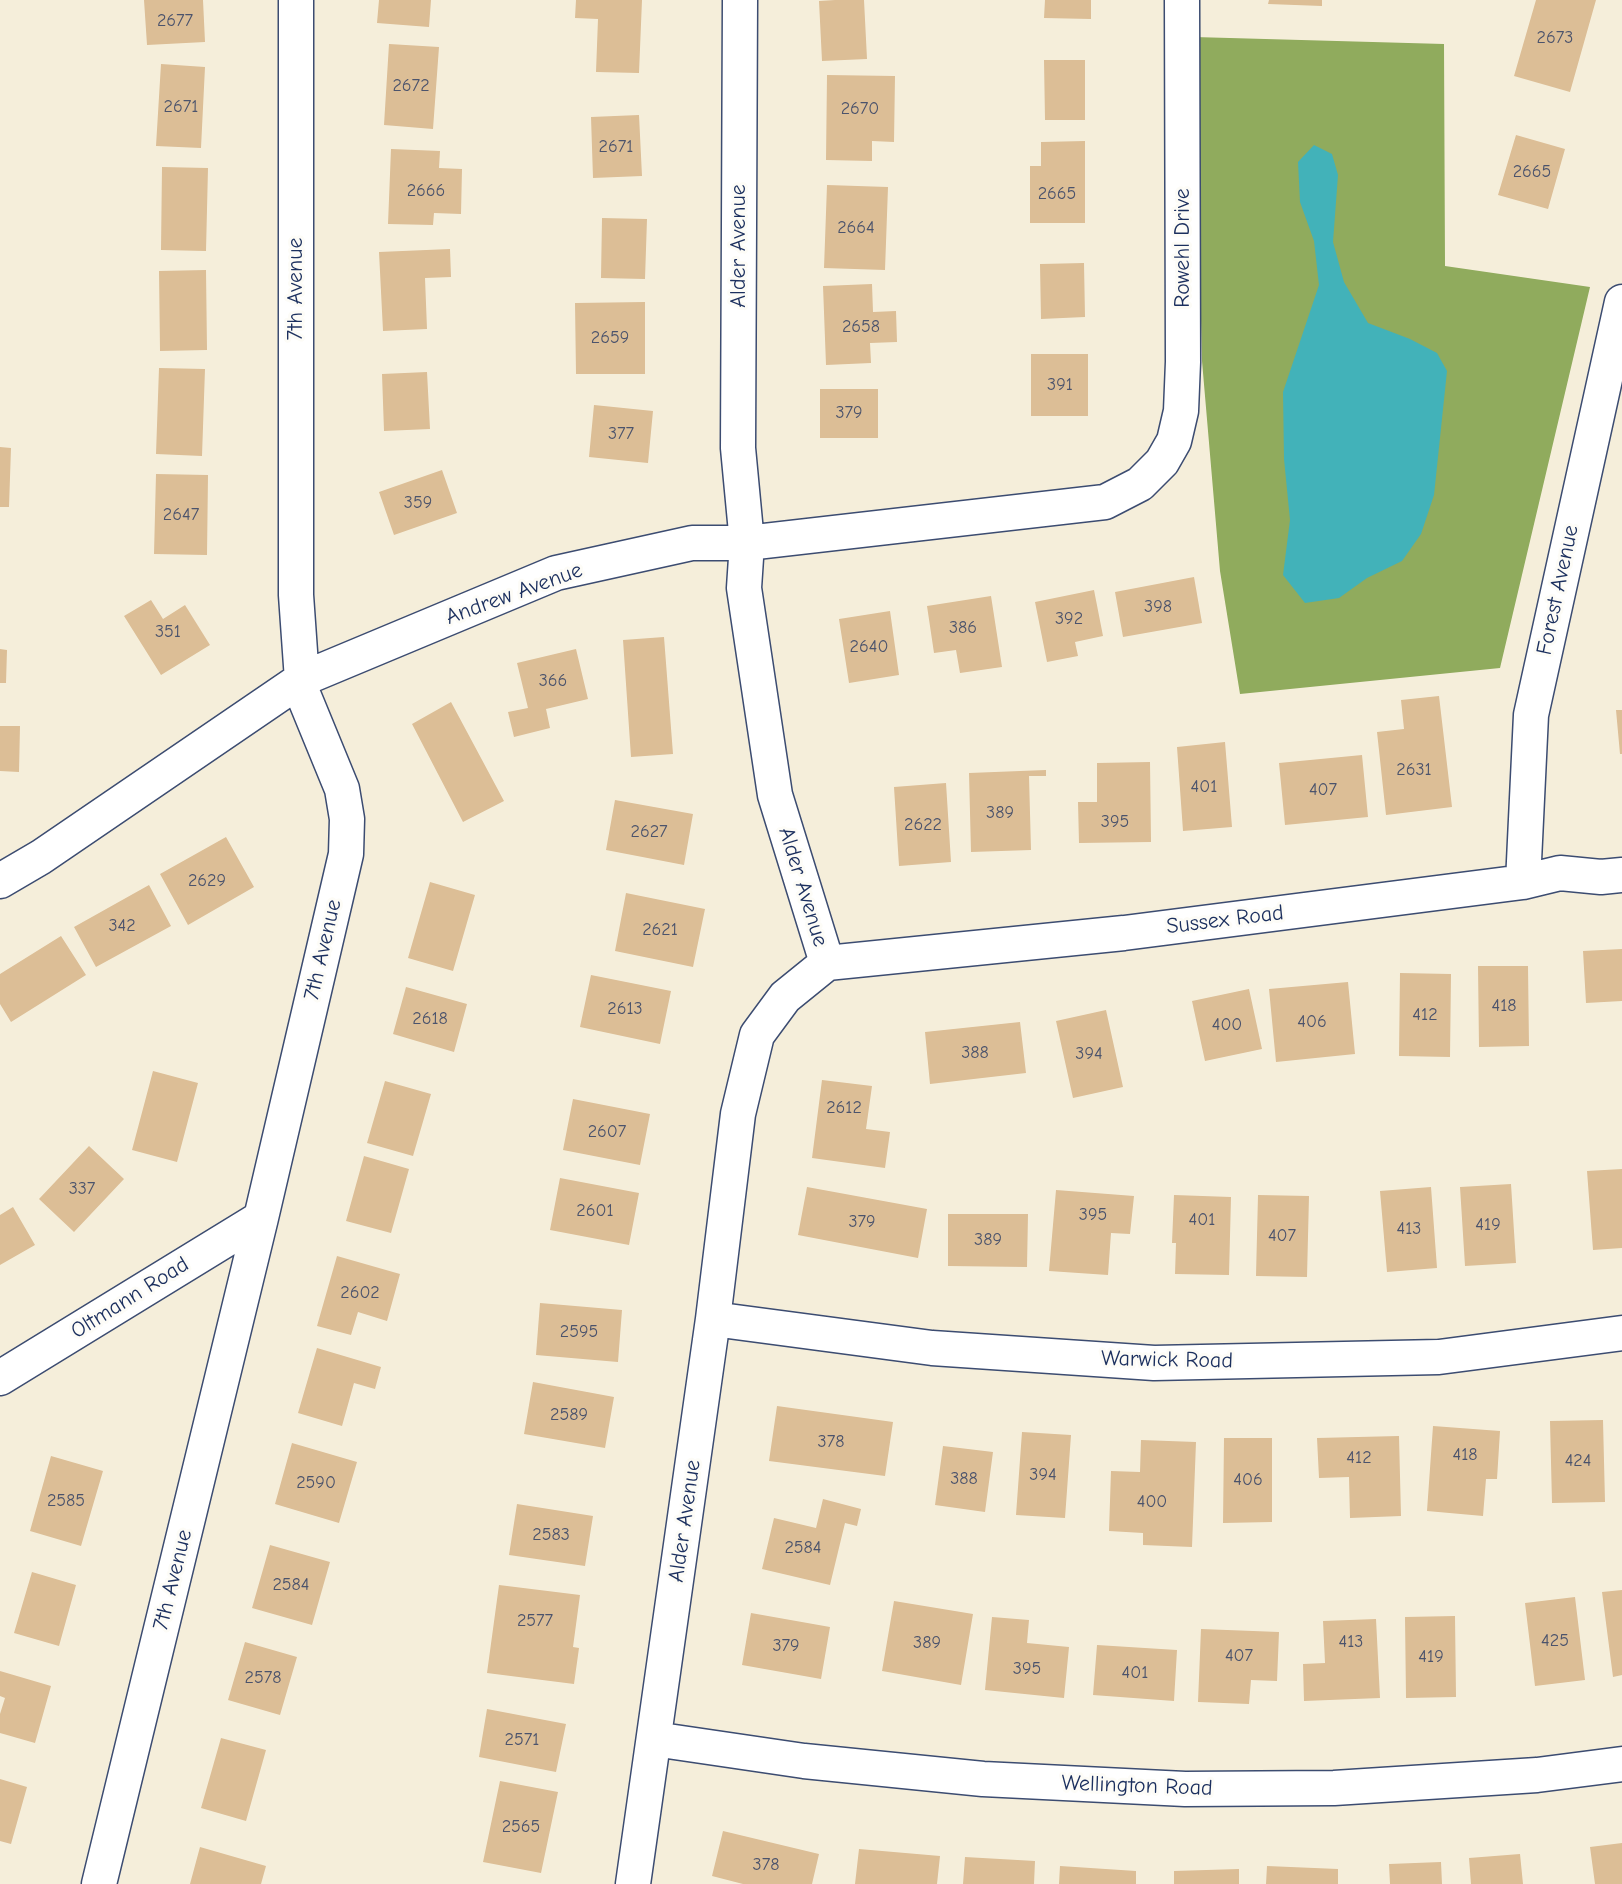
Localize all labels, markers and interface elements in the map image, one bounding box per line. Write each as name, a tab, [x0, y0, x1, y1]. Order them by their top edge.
house number: 2677	[157, 10, 193, 32]
house number: 2673	[1537, 27, 1573, 49]
house number: 2672	[392, 75, 430, 97]
house number: 2671	[164, 96, 198, 118]
house number: 2670	[841, 98, 879, 120]
house number: 2671	[599, 136, 633, 158]
house number: 2665	[1513, 161, 1551, 183]
house number: 2666	[407, 180, 445, 202]
house number: 2665	[1038, 183, 1076, 205]
street label: Alder Avenue	[726, 184, 752, 308]
street label: Rowehl Drive	[1170, 188, 1196, 308]
house number: 2664	[837, 217, 875, 239]
street label: 7th Avenue	[283, 238, 309, 340]
house number: 2658	[842, 316, 880, 338]
house number: 2659	[591, 327, 629, 349]
house number: 391	[1047, 374, 1073, 396]
house number: 379	[835, 402, 863, 424]
house number: 377	[608, 423, 634, 445]
house number: 359	[404, 492, 432, 514]
house number: 2647	[163, 504, 199, 526]
street label: Forest Avenue	[1531, 523, 1585, 657]
street label: Andrew Avenue	[442, 557, 586, 631]
house number: 398	[1144, 596, 1172, 618]
house number: 392	[1055, 608, 1083, 630]
house number: 386	[949, 617, 977, 639]
house number: 351	[155, 621, 181, 643]
house number: 2640	[850, 636, 888, 658]
house number: 366	[539, 670, 567, 692]
house number: 2631	[1396, 759, 1432, 781]
house number: 401	[1191, 776, 1217, 798]
house number: 407	[1309, 779, 1337, 801]
house number: 389	[986, 802, 1014, 824]
house number: 395	[1101, 811, 1129, 833]
house number: 2622	[904, 814, 942, 836]
house number: 2627	[630, 821, 668, 843]
street label: Alder Avenue	[772, 824, 834, 950]
house number: 2629	[188, 870, 226, 892]
street label: 7th Avenue	[299, 897, 347, 1003]
street label: Sussex Road	[1165, 900, 1285, 940]
house number: 342	[108, 915, 136, 937]
house number: 2621	[642, 919, 678, 941]
house number: 418	[1491, 995, 1517, 1017]
house number: 2613	[607, 998, 643, 1020]
house number: 412	[1412, 1004, 1438, 1026]
house number: 2618	[412, 1008, 448, 1030]
house number: 406	[1297, 1011, 1327, 1033]
house number: 400	[1212, 1014, 1242, 1036]
house number: 388	[961, 1042, 989, 1064]
house number: 394	[1075, 1043, 1103, 1065]
house number: 2612	[826, 1097, 862, 1119]
house number: 2607	[588, 1121, 626, 1143]
house number: 337	[69, 1178, 95, 1200]
house number: 2601	[576, 1200, 614, 1222]
house number: 395	[1079, 1204, 1107, 1226]
house number: 401	[1189, 1209, 1215, 1231]
house number: 379	[848, 1211, 876, 1233]
house number: 419	[1475, 1214, 1501, 1236]
house number: 413	[1397, 1218, 1421, 1240]
house number: 407	[1268, 1225, 1296, 1247]
house number: 389	[974, 1229, 1002, 1251]
street label: Oltmann Road	[66, 1251, 194, 1345]
house number: 2602	[340, 1282, 380, 1304]
house number: 2595	[560, 1321, 598, 1343]
street label: Warwick Road	[1101, 1346, 1233, 1374]
house number: 2589	[550, 1404, 588, 1426]
house number: 378	[818, 1431, 844, 1453]
house number: 418	[1452, 1444, 1478, 1466]
house number: 412	[1346, 1447, 1372, 1469]
house number: 424	[1565, 1450, 1591, 1472]
street label: Alder Avenue	[663, 1458, 707, 1584]
house number: 394	[1029, 1464, 1057, 1486]
house number: 388	[950, 1468, 978, 1490]
house number: 406	[1233, 1469, 1263, 1491]
house number: 2590	[296, 1472, 336, 1494]
house number: 2585	[47, 1490, 85, 1512]
house number: 400	[1137, 1491, 1167, 1513]
house number: 2583	[532, 1524, 570, 1546]
street label: 7th Avenue	[148, 1527, 198, 1633]
house number: 2584	[784, 1537, 822, 1559]
house number: 2584	[272, 1574, 310, 1596]
house number: 2577	[517, 1610, 553, 1632]
house number: 425	[1541, 1630, 1569, 1652]
house number: 413	[1339, 1631, 1363, 1653]
house number: 389	[913, 1632, 941, 1654]
house number: 379	[772, 1635, 800, 1657]
house number: 407	[1225, 1645, 1253, 1667]
house number: 419	[1418, 1646, 1444, 1668]
house number: 395	[1013, 1658, 1041, 1680]
house number: 401	[1122, 1662, 1148, 1684]
house number: 2578	[245, 1667, 281, 1689]
house number: 2571	[505, 1729, 539, 1751]
street label: Wellington Road	[1061, 1770, 1213, 1802]
house number: 2565	[502, 1816, 540, 1838]
house number: 378	[753, 1854, 779, 1876]

